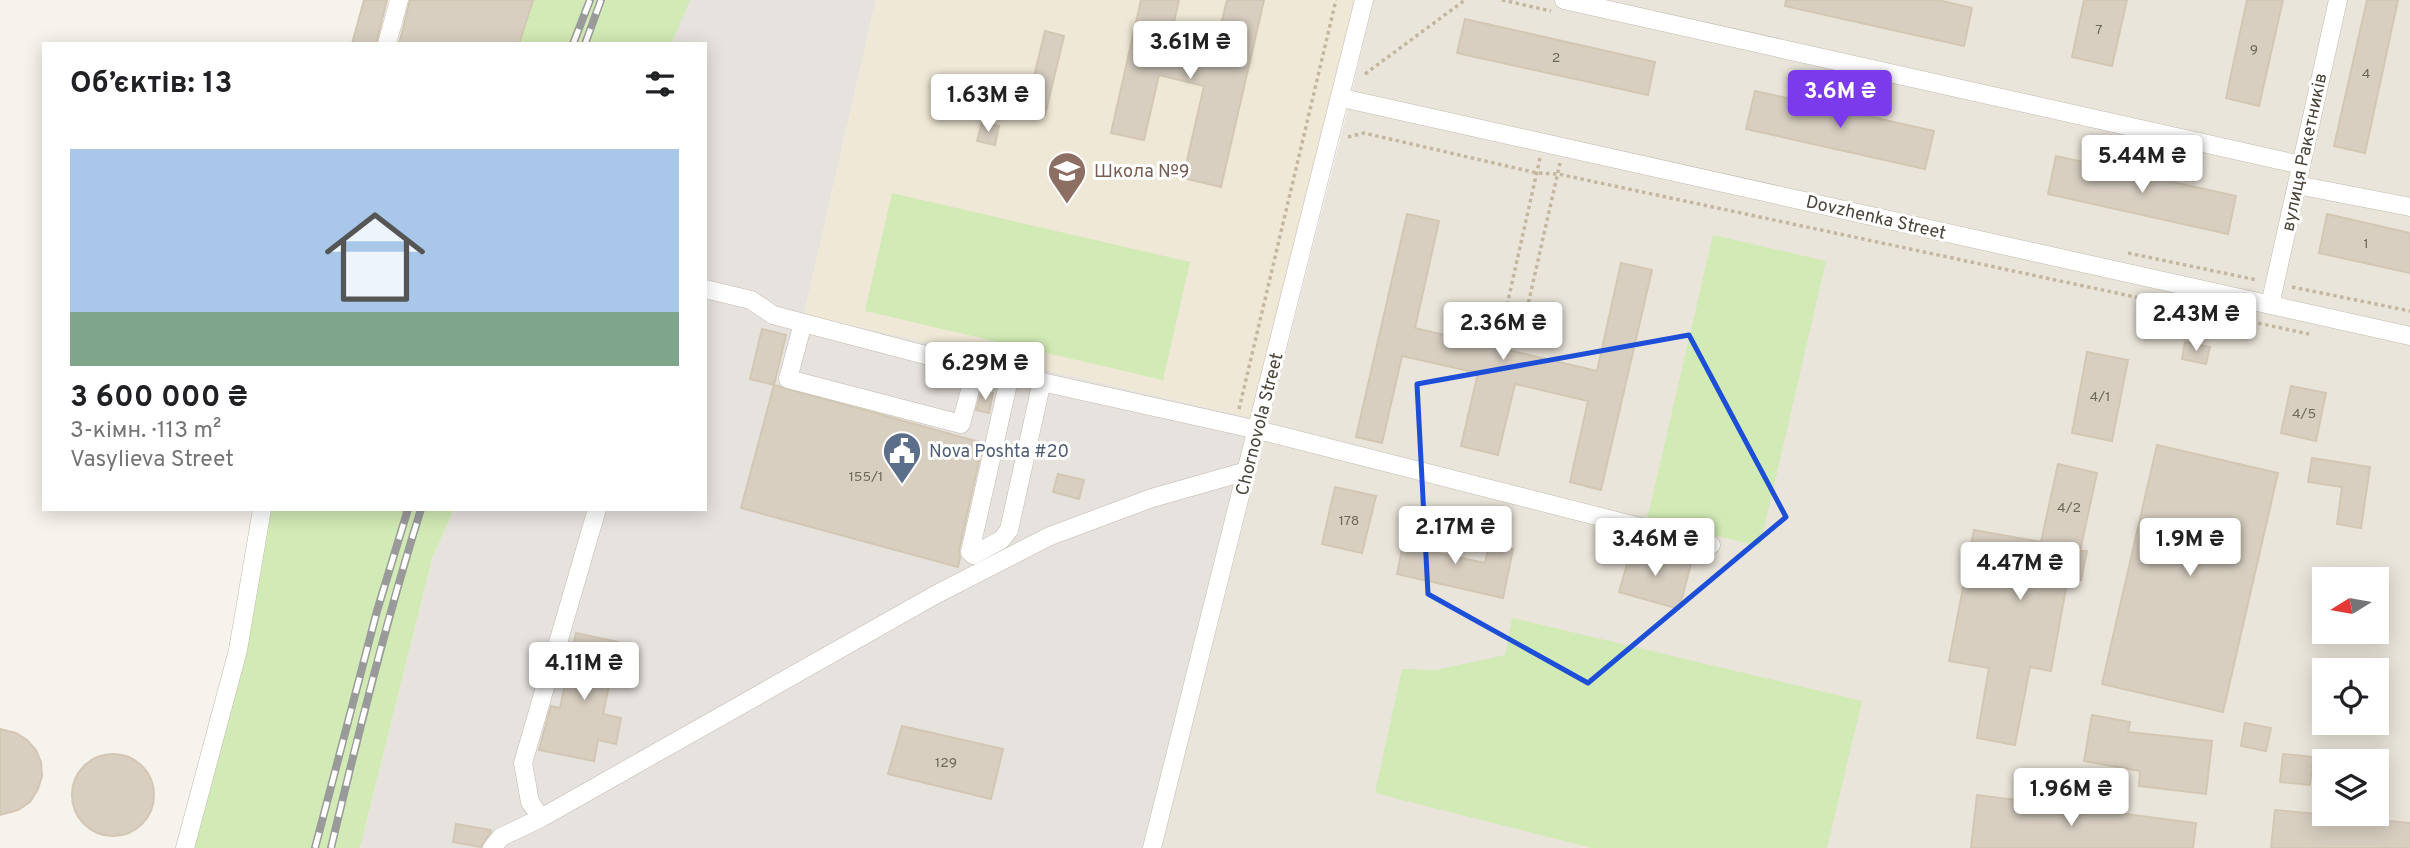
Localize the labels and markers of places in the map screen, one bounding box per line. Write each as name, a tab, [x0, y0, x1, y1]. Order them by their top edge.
pin: 3.61M ₴	[1125, 22, 1255, 81]
pin: 3.6M ₴	[1783, 71, 1897, 130]
pin: 1.63M ₴	[923, 74, 1053, 134]
pin: 5.44M ₴	[2077, 136, 2207, 195]
school or university icon: Школа №9	[1046, 150, 1088, 205]
place label: Школа №9	[1094, 161, 1190, 184]
pin: 2.43M ₴	[2131, 294, 2261, 353]
pin: 2.36M ₴	[1438, 302, 1568, 362]
pin: 6.29M ₴	[920, 342, 1050, 402]
public building icon: Nova Poshta #20	[881, 430, 923, 485]
place label: Nova Poshta #20	[929, 441, 1069, 464]
pin: 2.17M ₴	[1390, 506, 1520, 566]
pin: 3.46M ₴	[1590, 518, 1720, 578]
pin: 1.9M ₴	[2133, 518, 2247, 578]
pin: 4.47M ₴	[1955, 542, 2085, 602]
pin: 4.11M ₴	[519, 642, 649, 702]
pin: 1.96M ₴	[2006, 768, 2136, 828]

